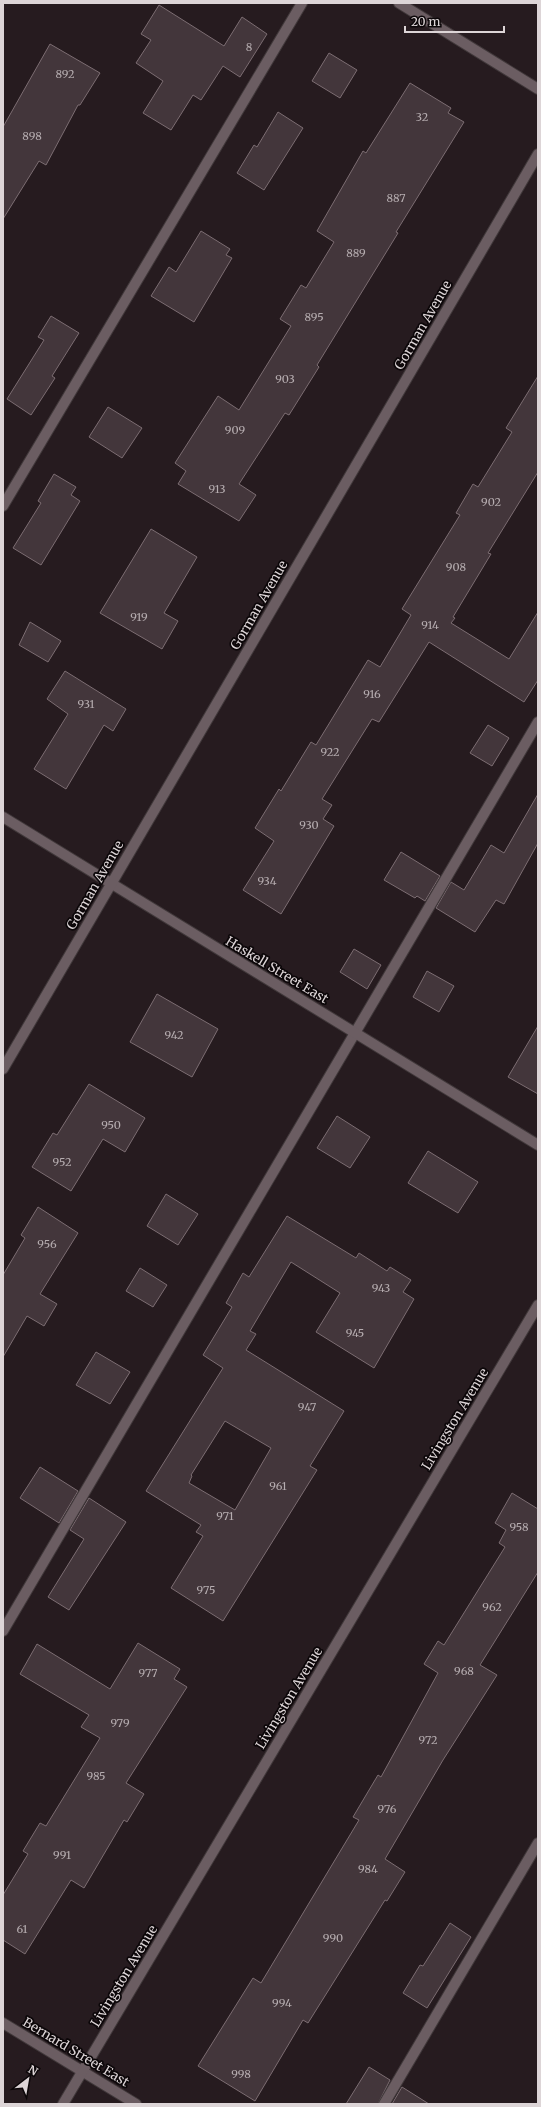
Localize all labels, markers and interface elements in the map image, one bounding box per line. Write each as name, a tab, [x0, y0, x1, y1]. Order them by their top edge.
scale bar	[405, 8, 504, 34]
text: 20 m	[411, 14, 440, 29]
house number: 8	[246, 40, 253, 54]
house number: 892	[55, 67, 75, 81]
house number: 32	[416, 110, 428, 124]
house number: 898	[22, 129, 42, 143]
house number: 887	[386, 191, 406, 205]
house number: 889	[346, 246, 366, 260]
street label: Gorman Avenue	[391, 277, 456, 373]
house number: 895	[304, 310, 324, 324]
house number: 903	[275, 372, 295, 386]
house number: 909	[225, 423, 246, 437]
house number: 913	[208, 482, 226, 496]
house number: 902	[481, 495, 501, 509]
street label: Gorman Avenue	[227, 557, 292, 653]
house number: 908	[446, 560, 467, 574]
house number: 919	[130, 610, 148, 624]
house number: 914	[421, 618, 439, 632]
house number: 916	[363, 687, 381, 701]
house number: 931	[78, 697, 95, 711]
house number: 922	[320, 745, 340, 759]
house number: 930	[299, 818, 319, 832]
street label: Gorman Avenue	[63, 837, 128, 933]
house number: 934	[257, 874, 277, 888]
street label: Haskell Street East	[223, 933, 331, 1007]
house number: 942	[164, 1028, 184, 1042]
house number: 950	[101, 1118, 121, 1132]
house number: 952	[53, 1155, 71, 1169]
house number: 956	[37, 1237, 57, 1251]
house number: 943	[372, 1281, 390, 1295]
house number: 945	[346, 1326, 364, 1340]
street label: Livingston Avenue	[418, 1365, 492, 1473]
house number: 947	[298, 1400, 316, 1414]
house number: 961	[269, 1479, 287, 1493]
house number: 971	[216, 1509, 234, 1523]
house number: 958	[509, 1520, 529, 1534]
house number: 975	[197, 1583, 215, 1597]
house number: 962	[482, 1600, 502, 1614]
street label: Livingston Avenue	[252, 1644, 326, 1752]
house number: 968	[454, 1664, 474, 1678]
house number: 977	[139, 1666, 157, 1680]
house number: 979	[110, 1716, 130, 1730]
house number: 972	[418, 1733, 438, 1747]
house number: 985	[86, 1769, 106, 1783]
house number: 976	[378, 1802, 397, 1816]
house number: 991	[53, 1848, 71, 1862]
house number: 984	[358, 1862, 378, 1876]
house number: 61	[17, 1922, 27, 1936]
street label: Livingston Avenue	[87, 1922, 161, 2030]
house number: 990	[323, 1931, 343, 1945]
house number: 994	[272, 1996, 292, 2010]
street label: Bernard Street East	[20, 2014, 132, 2090]
north arrow	[8, 2059, 48, 2099]
text: N	[26, 2062, 41, 2079]
house number: 998	[231, 2067, 251, 2081]

